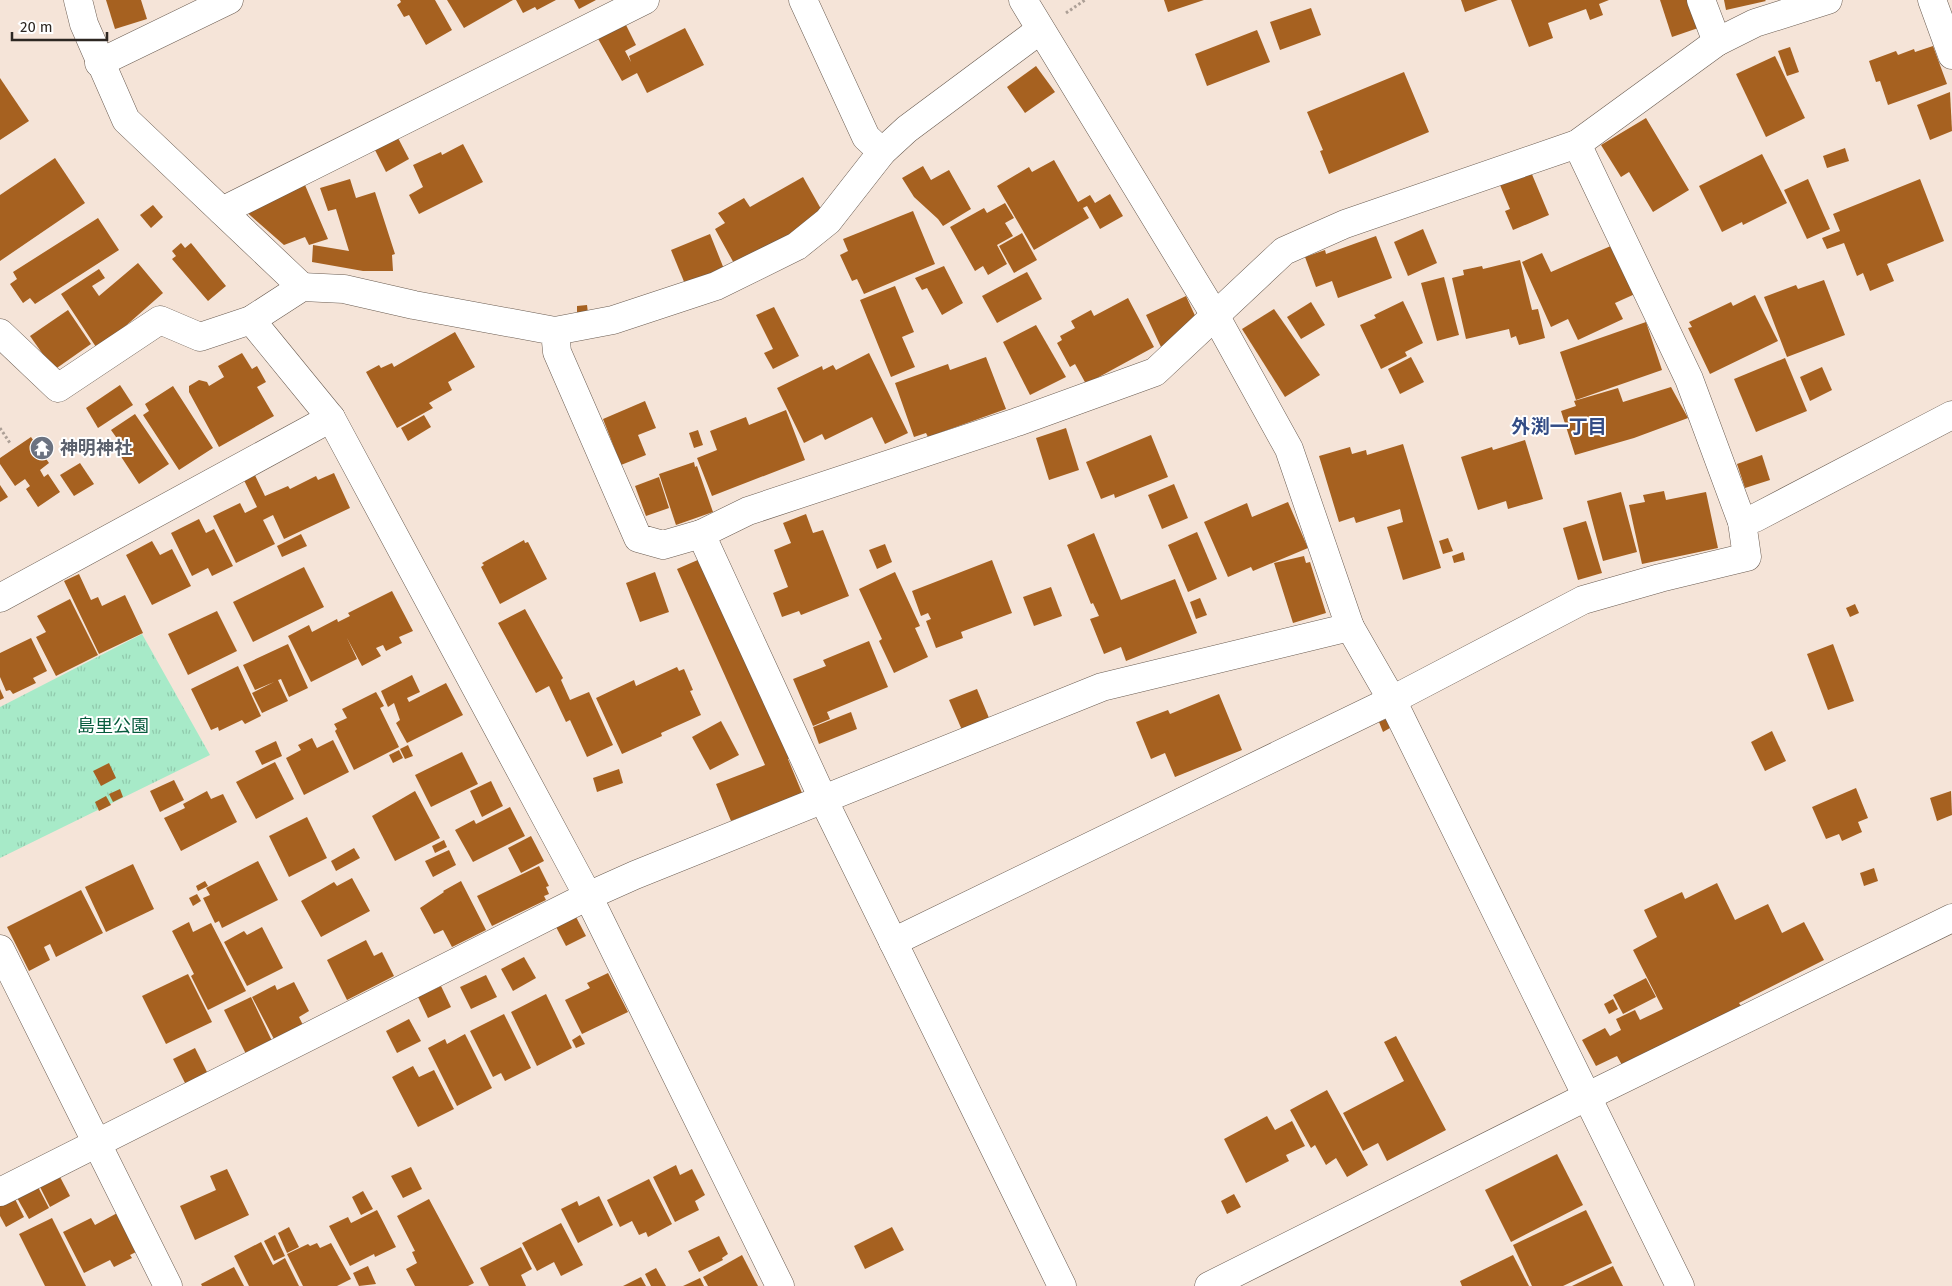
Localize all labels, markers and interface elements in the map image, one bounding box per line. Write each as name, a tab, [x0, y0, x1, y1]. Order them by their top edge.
scale bar	[12, 10, 108, 42]
text: 20 m	[20, 18, 53, 36]
district label: 外渕一丁目	[1511, 415, 1607, 438]
temple icon: 神明神社	[29, 435, 55, 461]
place label: 神明神社	[60, 437, 132, 459]
park label: 島里公園	[77, 715, 149, 737]

